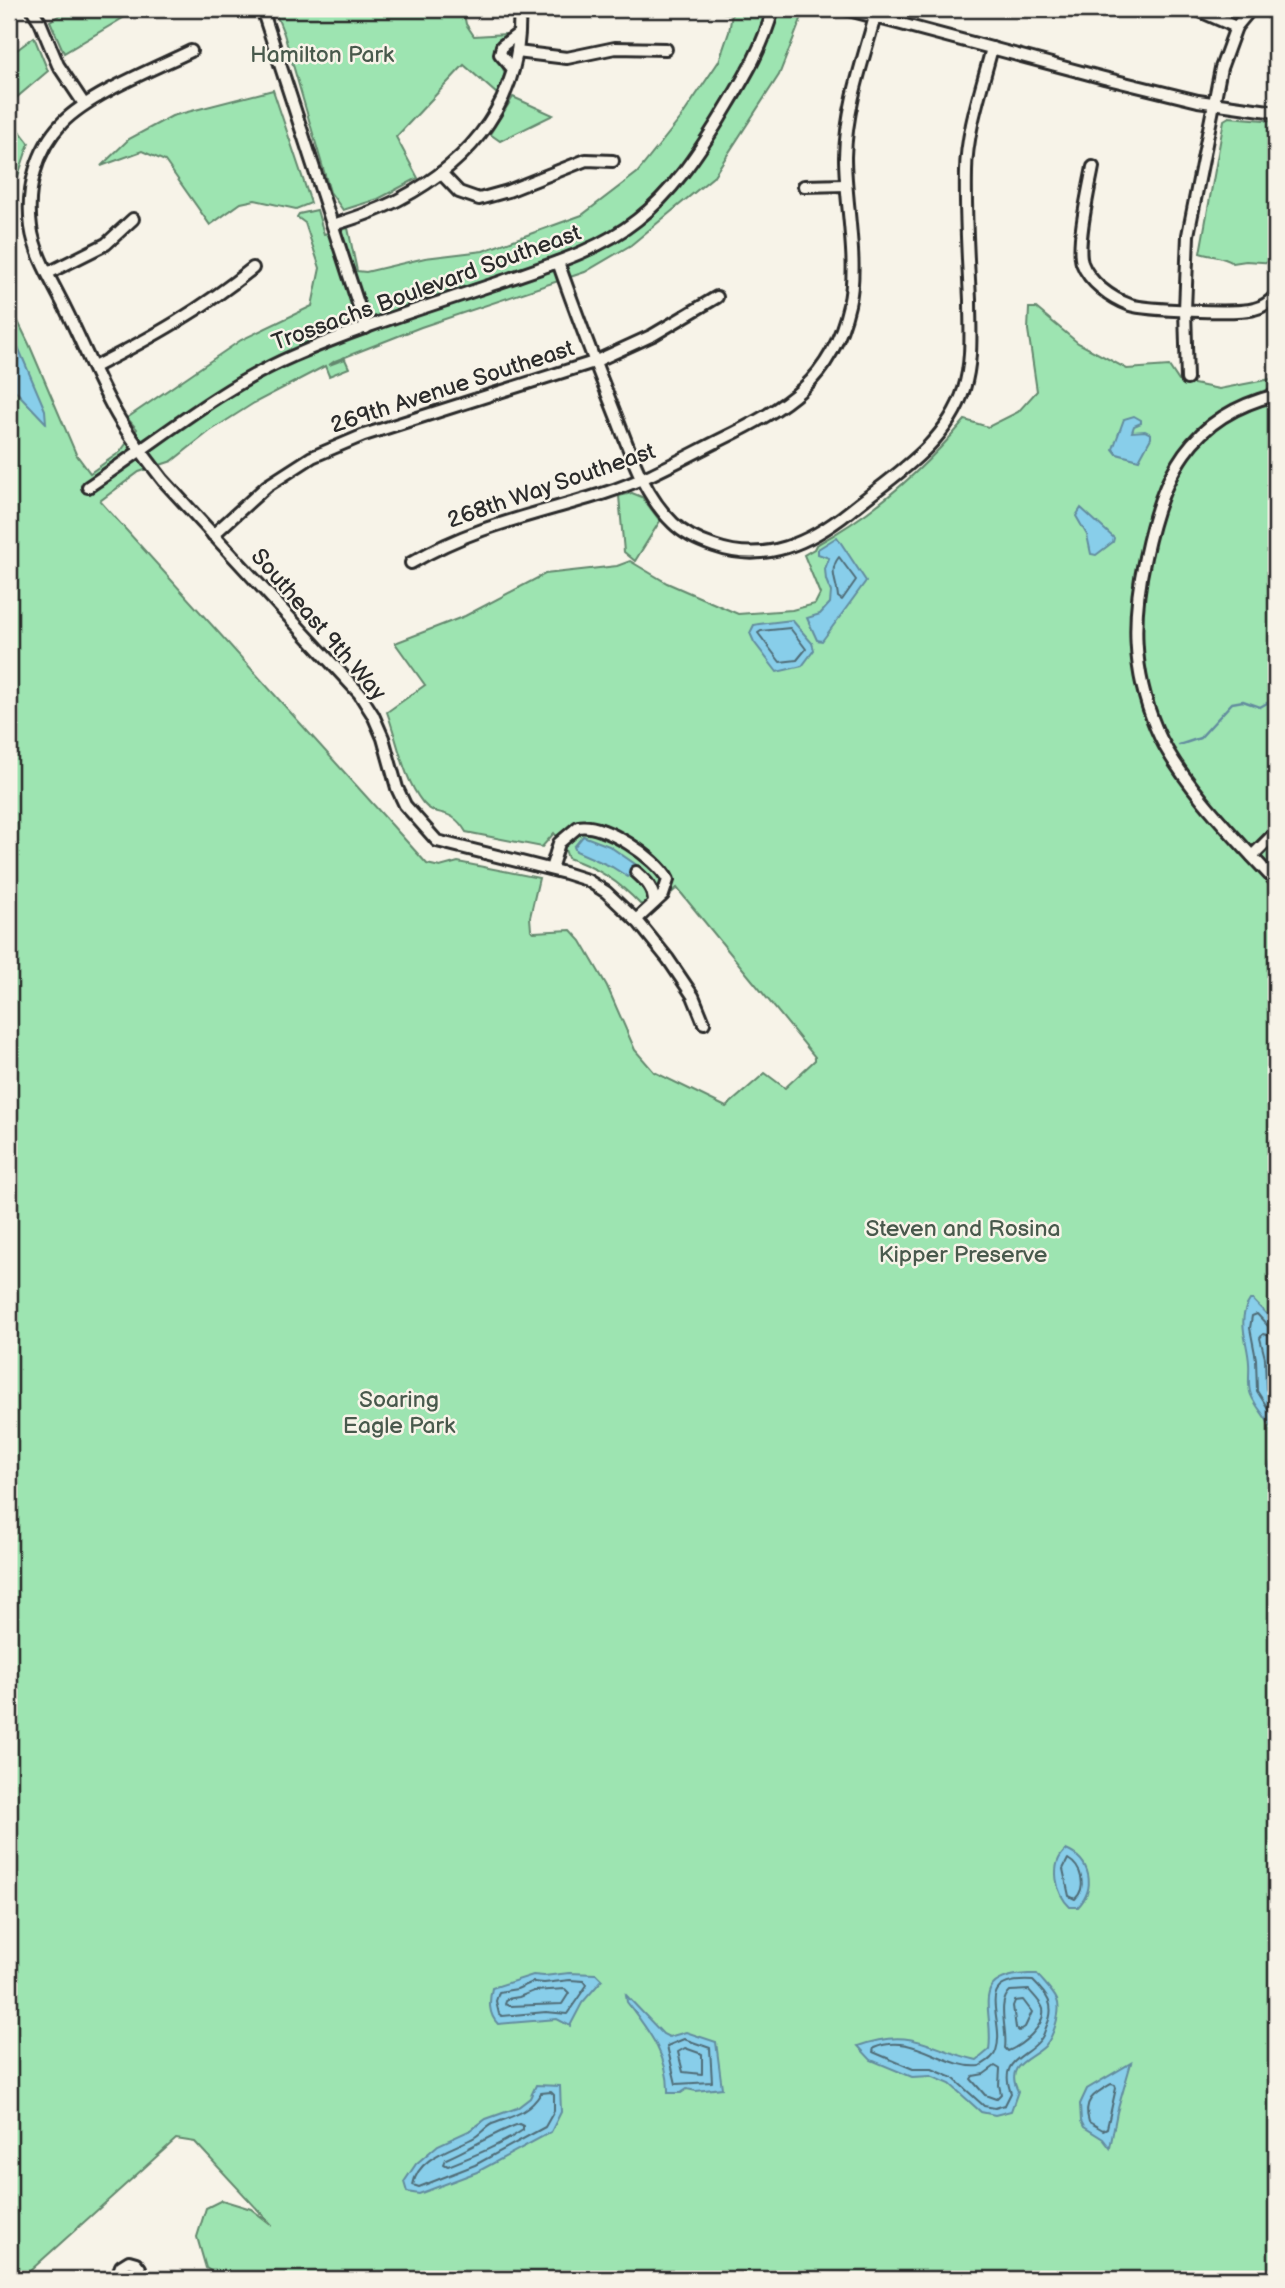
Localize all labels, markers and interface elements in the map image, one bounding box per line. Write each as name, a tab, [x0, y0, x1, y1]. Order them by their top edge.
park label: Hamilton Park	[250, 41, 395, 69]
street label: Trossachs Boulevard Southeast	[268, 219, 585, 357]
street label: 269th Avenue Southeast	[327, 334, 578, 440]
street label: 268th Way Southeast	[444, 437, 659, 535]
street label: Southeast 9th Way	[245, 543, 392, 707]
park label: Steven and Rosina Kipper Preserve	[866, 1215, 1060, 1269]
park label: Soaring Eagle Park	[343, 1386, 456, 1440]

